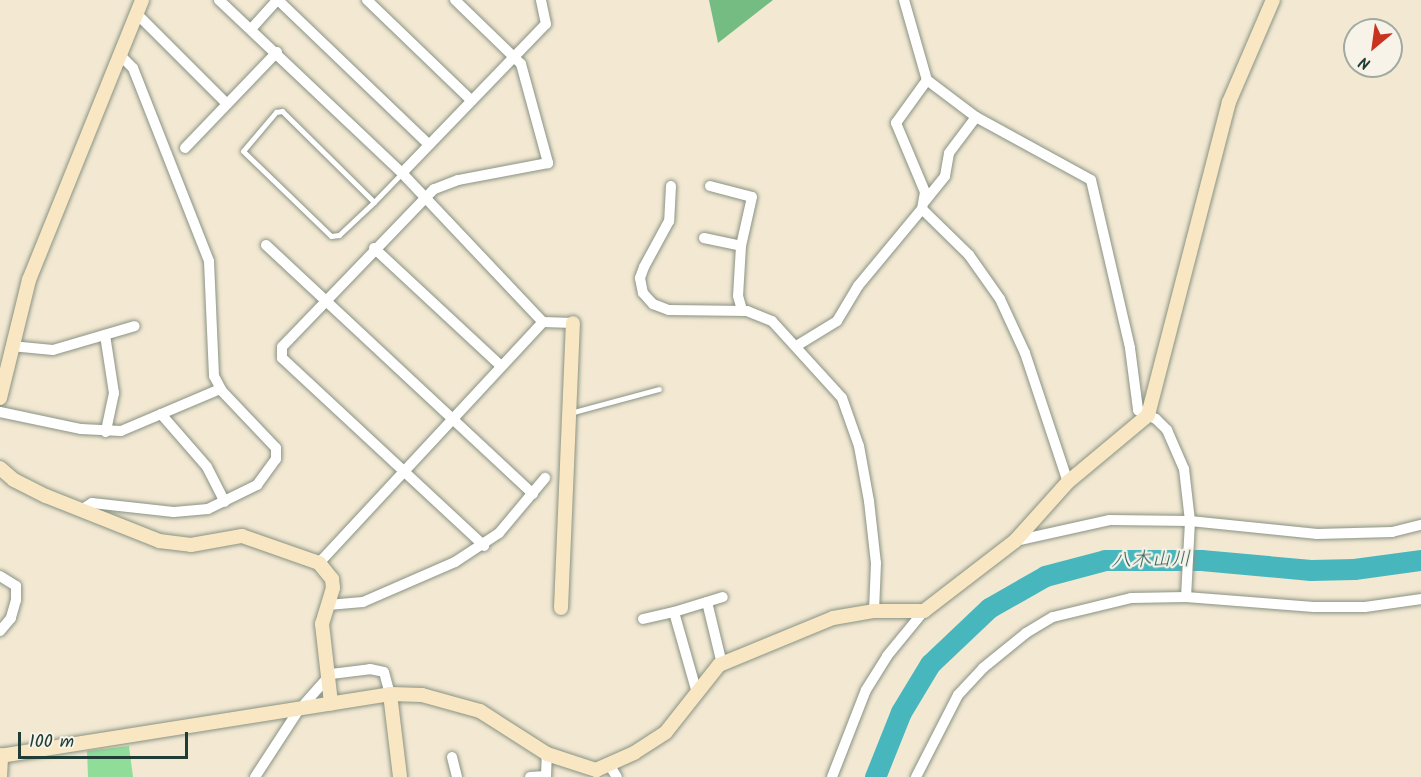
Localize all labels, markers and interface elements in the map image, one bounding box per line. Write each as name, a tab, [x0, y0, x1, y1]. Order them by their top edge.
north arrow	[1343, 18, 1403, 78]
text: N	[1355, 49, 1375, 76]
water label: 八木山川	[1111, 548, 1191, 574]
scale bar	[21, 720, 190, 758]
text: 100 m	[29, 728, 74, 757]

